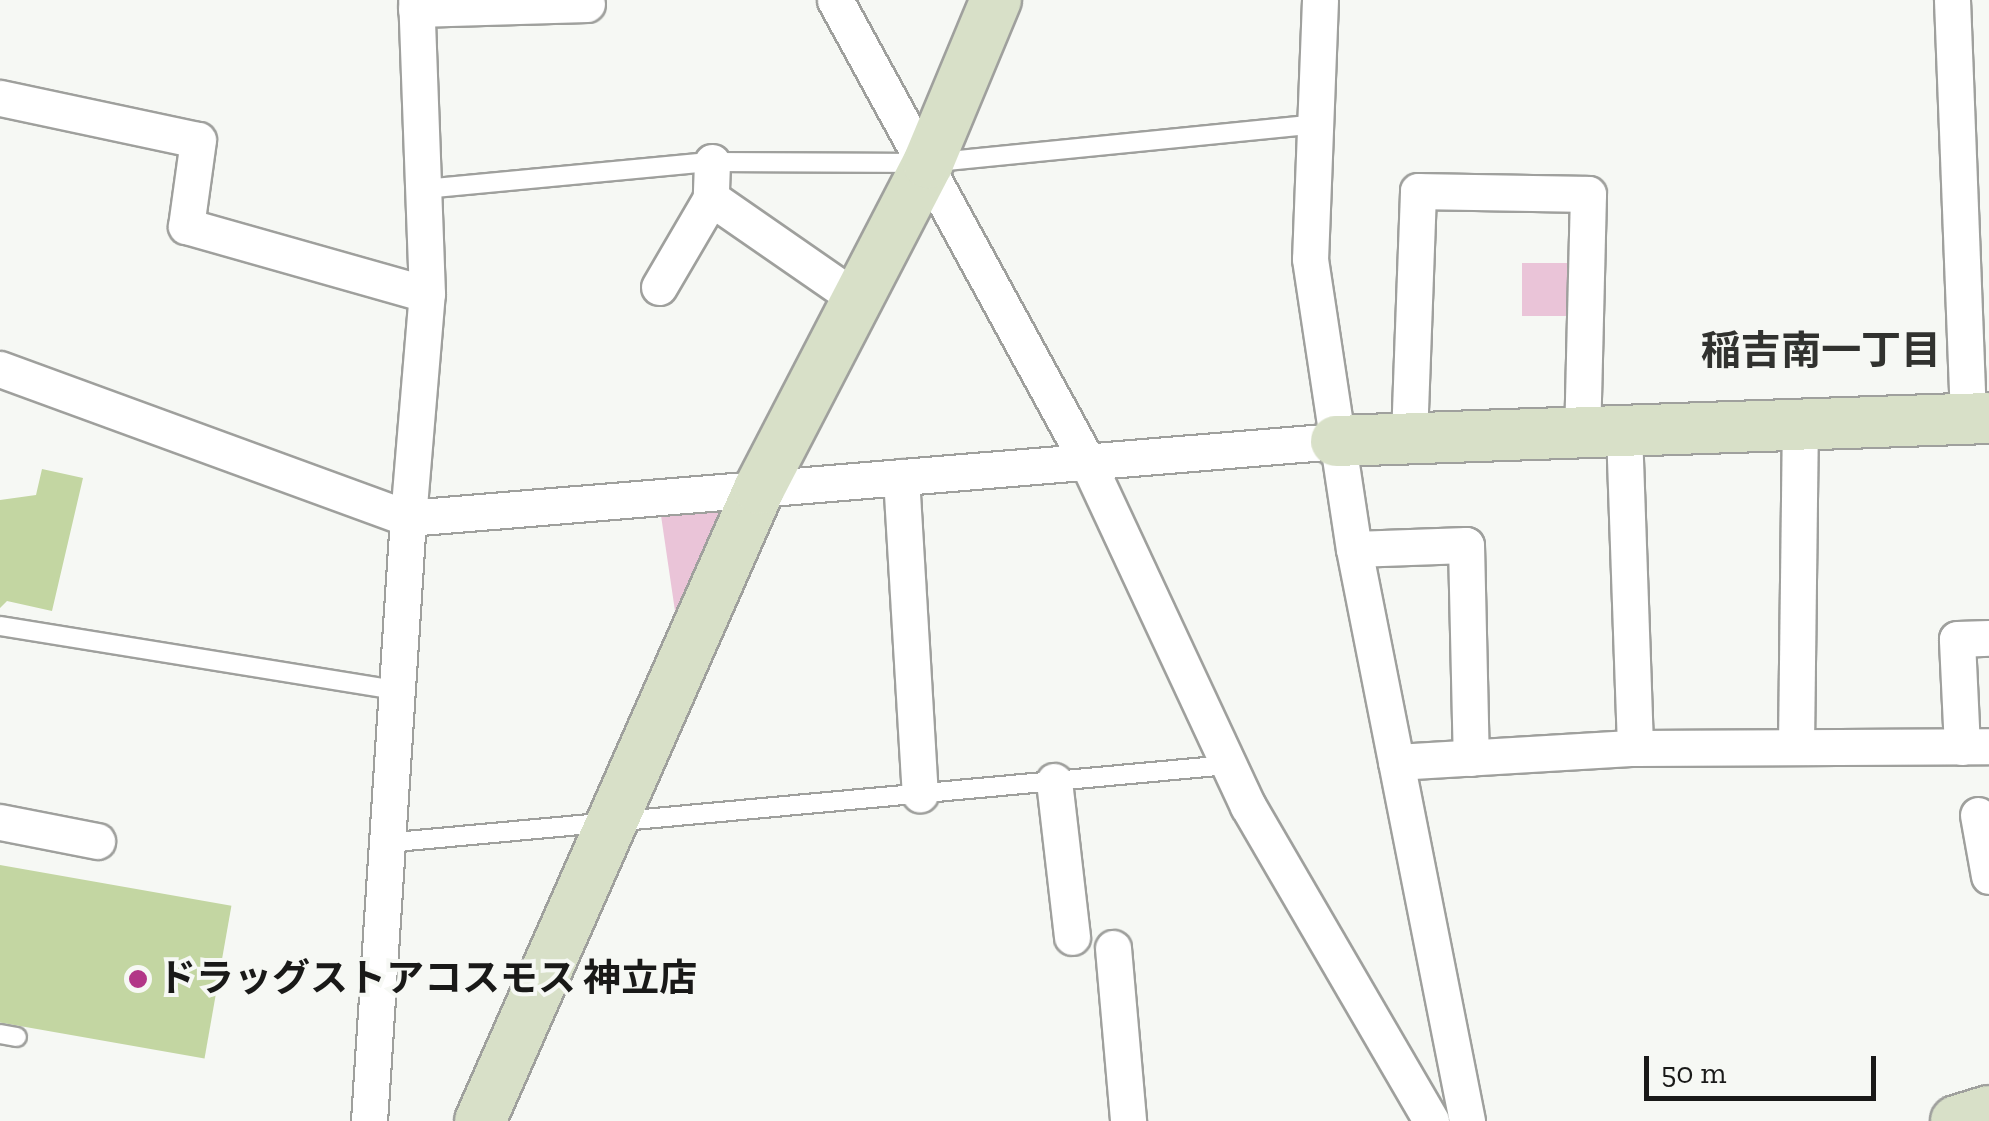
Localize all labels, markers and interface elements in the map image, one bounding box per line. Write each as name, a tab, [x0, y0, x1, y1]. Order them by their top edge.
district label: 稲吉南一丁目	[1701, 326, 1941, 374]
place label: ドラッグストアコスモス 神立店	[158, 956, 697, 1002]
marker: ドラッグストアコスモス 神立店	[127, 968, 149, 990]
scale bar	[1649, 1036, 1882, 1098]
text: 50 m	[1661, 1055, 1726, 1091]

